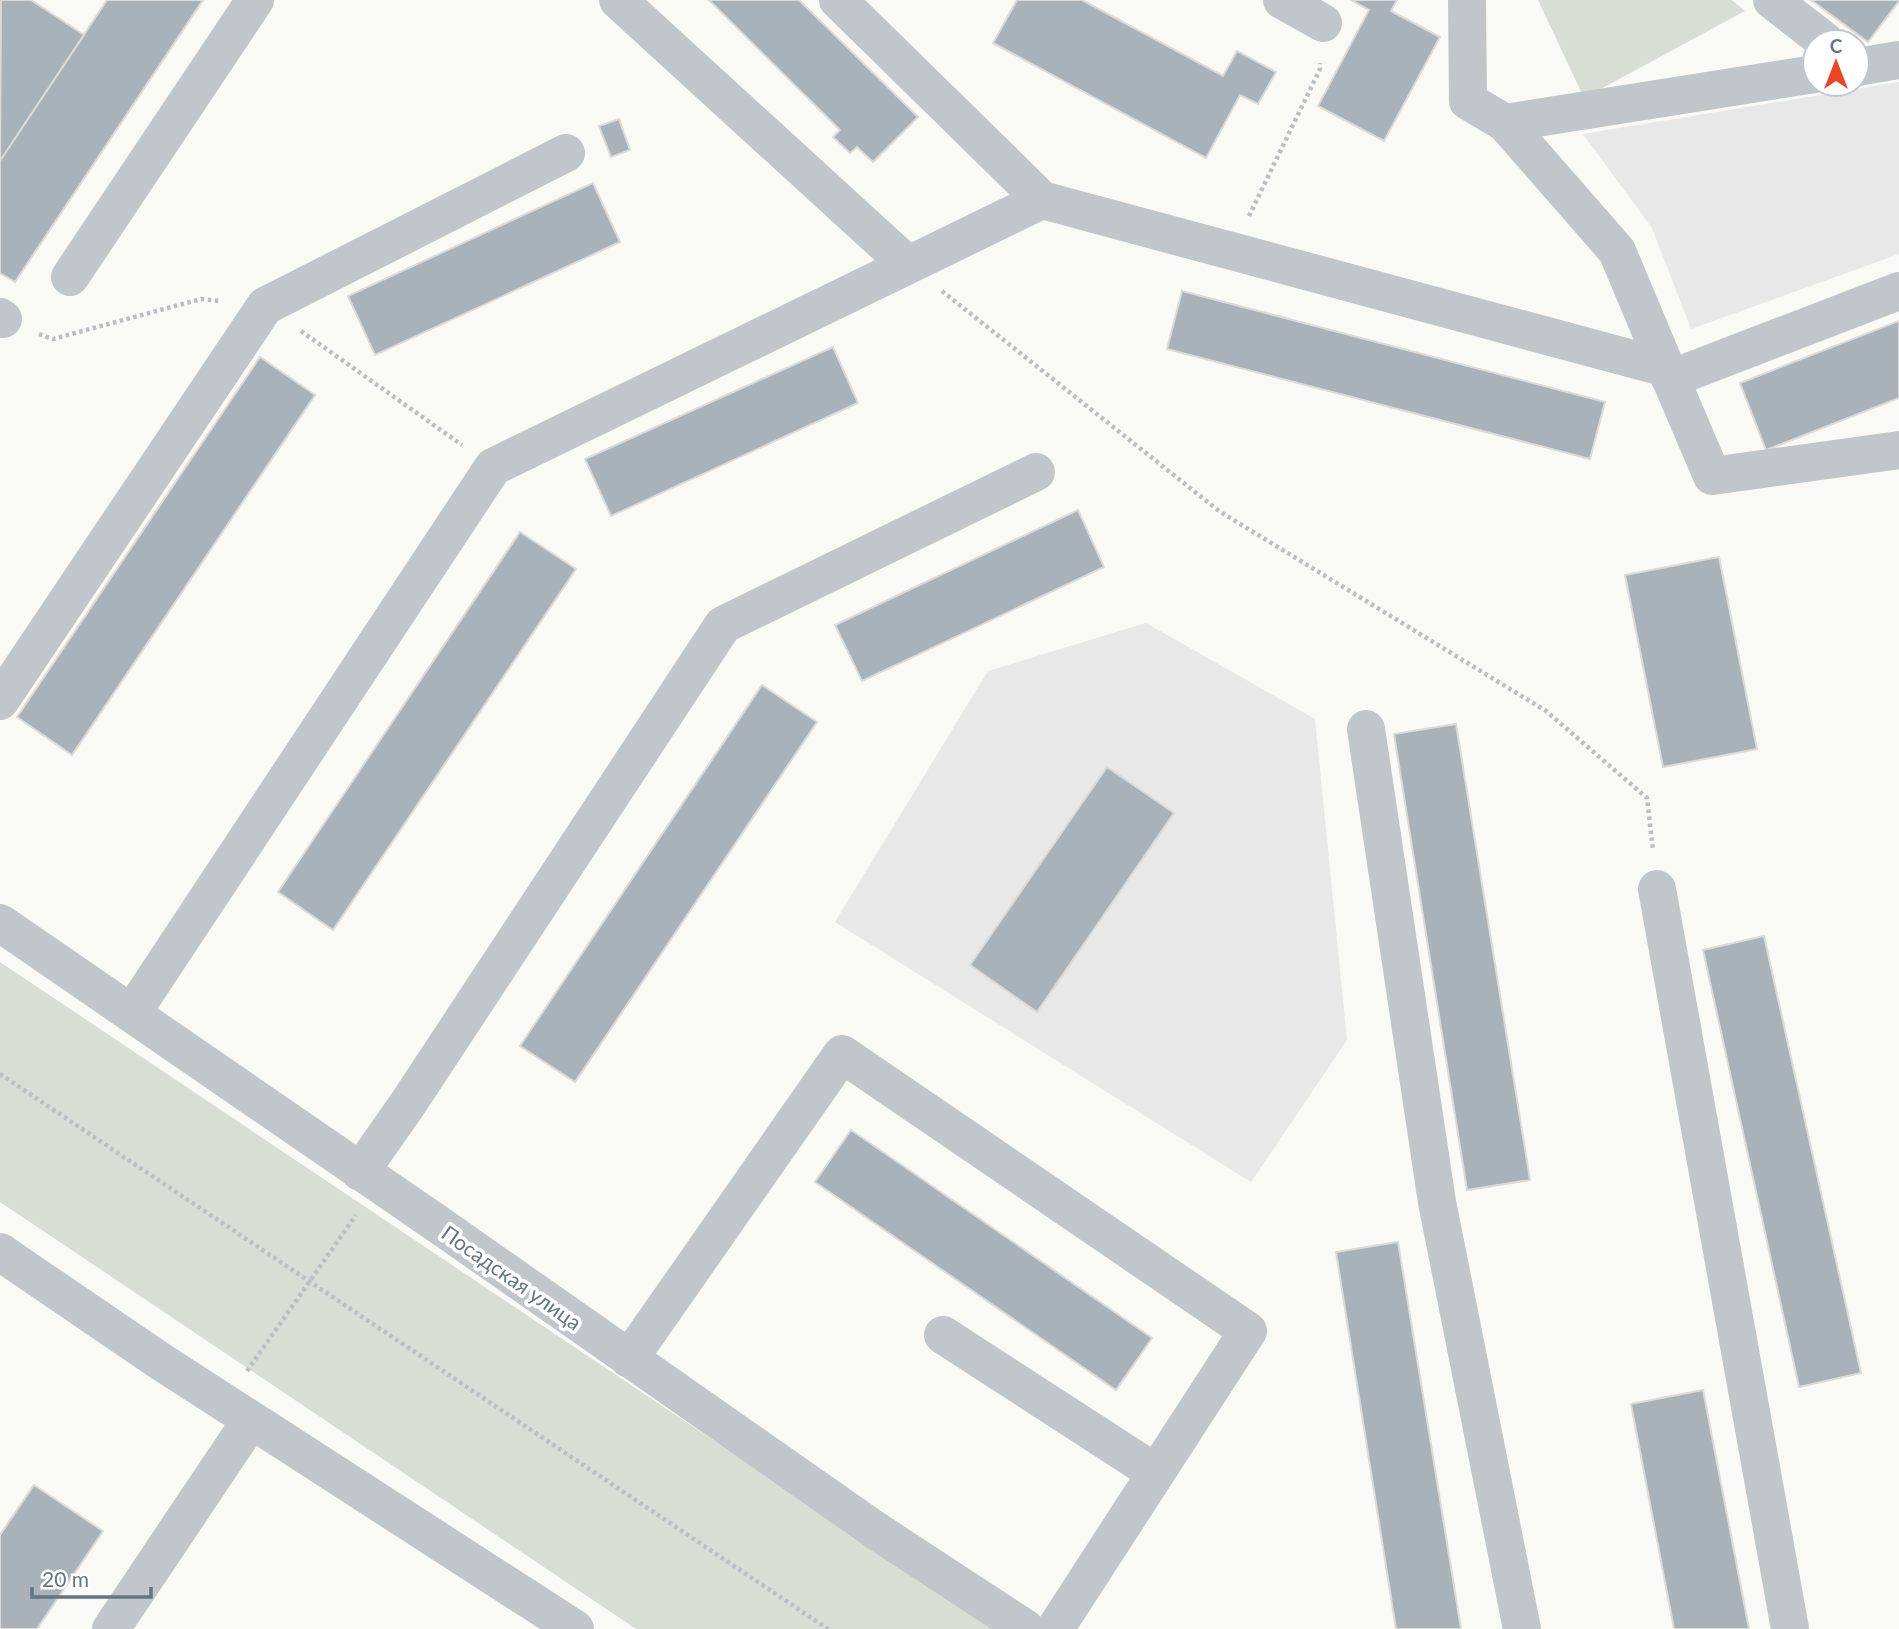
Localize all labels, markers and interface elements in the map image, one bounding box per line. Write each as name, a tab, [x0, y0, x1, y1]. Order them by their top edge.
north arrow	[1801, 28, 1871, 98]
text: С	[1830, 34, 1843, 57]
street label: Посадская улица	[437, 1220, 587, 1334]
scale bar	[32, 1556, 150, 1600]
text: 20 m	[42, 1566, 89, 1591]

